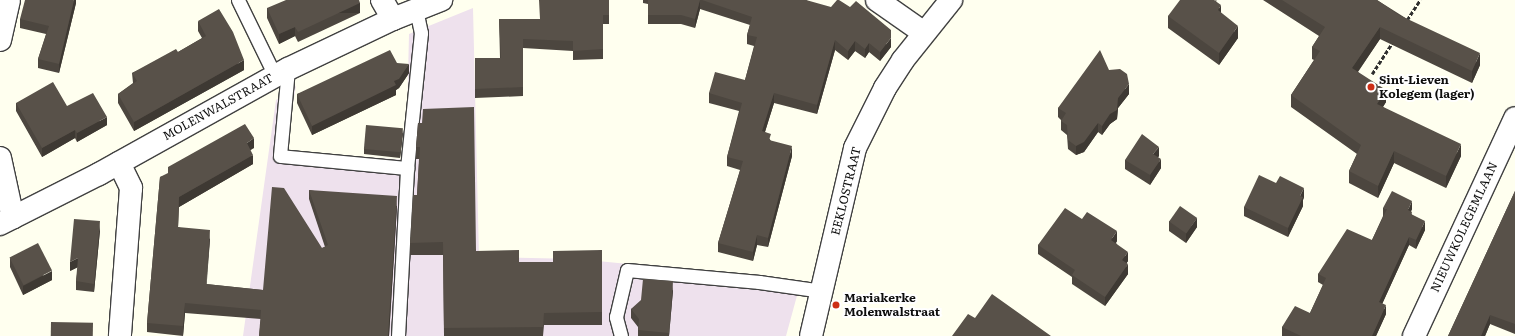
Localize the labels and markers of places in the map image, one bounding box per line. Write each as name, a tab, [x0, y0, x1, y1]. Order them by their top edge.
place label: Sint-Lieven Kolegem (lager)	[1379, 73, 1475, 101]
marker: Sint-Lieven Kolegem (lager)	[1366, 82, 1376, 92]
place label: Mariakerke Molenwalstraat	[844, 291, 940, 319]
marker: Mariakerke Molenwalstraat	[831, 300, 841, 310]

